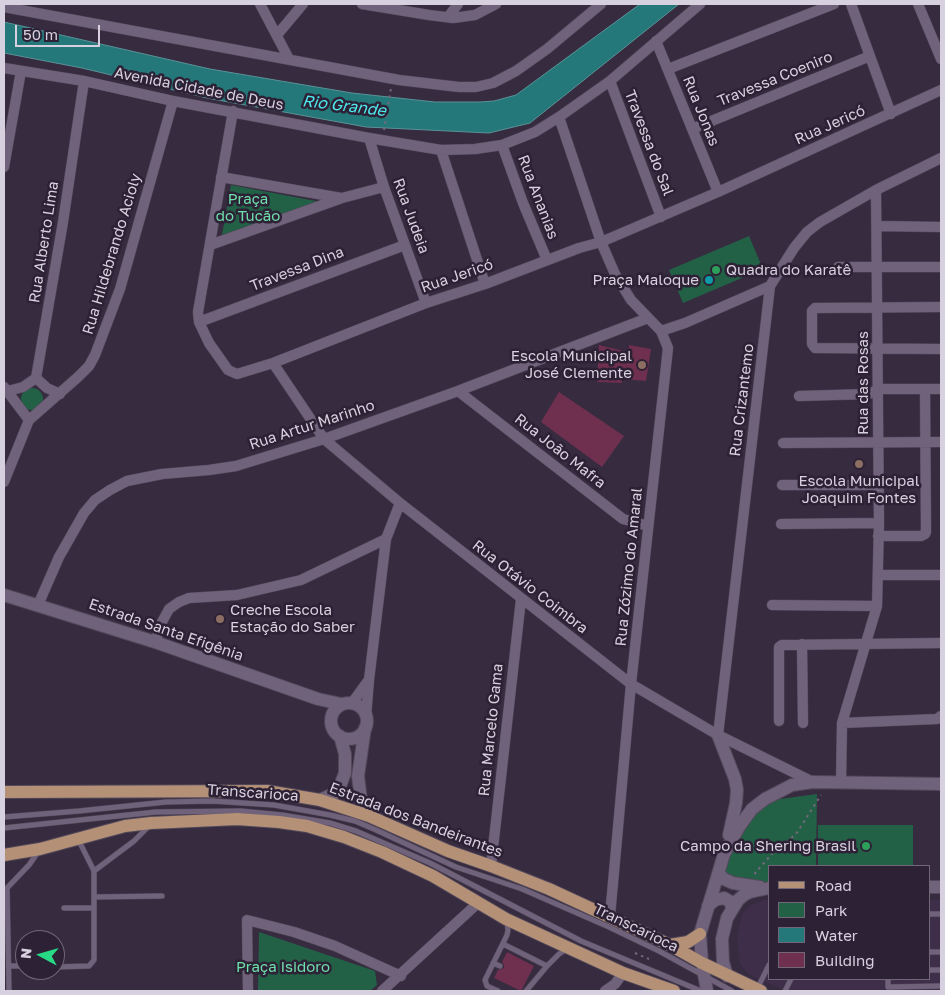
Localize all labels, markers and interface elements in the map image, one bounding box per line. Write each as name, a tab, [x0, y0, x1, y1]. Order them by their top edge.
scale bar	[18, 15, 102, 47]
text: 50 m	[23, 25, 58, 43]
street label: Travessa Coeniro	[715, 48, 835, 110]
street label: Avenida Cidade de Deus	[113, 64, 285, 114]
street label: Rua Jonas	[679, 73, 723, 149]
street label: Travessa do Sal	[621, 88, 677, 198]
water label: Rio Grande	[301, 91, 387, 121]
street label: Rua Jericó	[792, 101, 868, 149]
street label: Rua Ananias	[514, 152, 562, 242]
street label: Rua Hildebrando Acioly	[79, 171, 145, 337]
street label: Rua Judeia	[389, 176, 433, 256]
street label: Rua Alberto Lima	[25, 180, 63, 304]
park label: Praça do Tucão	[216, 190, 280, 225]
street label: Travessa Dina	[248, 243, 346, 295]
street label: Rua Jericó	[418, 255, 496, 297]
place label: Quadra do Karatê	[726, 261, 851, 279]
marker: Quadra do Karatê	[710, 264, 722, 276]
place label: Praça Maloque	[593, 271, 699, 289]
marker: Praça Maloque	[703, 274, 715, 286]
street label: Rua das Rosas	[854, 331, 872, 435]
street label: Rua Crizantemo	[726, 343, 758, 457]
place label: Escola Municipal José Clemente	[511, 347, 632, 382]
marker: Escola Municipal José Clemente	[636, 359, 648, 371]
street label: Rua Artur Marinho	[247, 396, 377, 454]
street label: Rua João Mafra	[511, 410, 609, 492]
marker: Escola Municipal Joaquim Fontes	[853, 458, 865, 470]
place label: Escola Municipal Joaquim Fontes	[798, 472, 920, 507]
street label: Rua Zózimo do Amaral	[612, 487, 646, 647]
street label: Rua Otávio Coimbra	[469, 536, 591, 638]
street label: Estrada Santa Efigênia	[86, 595, 246, 665]
place label: Creche Escola Estação do Saber	[230, 601, 355, 636]
marker: Creche Escola Estação do Saber	[214, 613, 226, 625]
street label: Rua Marcelo Gama	[475, 663, 507, 797]
street label: Estrada dos Bandeirantes	[327, 779, 505, 861]
street label: Transcarioca	[207, 781, 299, 805]
place label: Campo da Shering Brasil	[680, 837, 856, 855]
marker: Campo da Shering Brasil	[860, 840, 872, 852]
legend	[768, 865, 930, 980]
text: Road	[815, 876, 852, 894]
street label: Transcarioca	[591, 900, 681, 956]
text: Park	[815, 901, 847, 919]
text: Water	[815, 926, 858, 944]
north arrow	[15, 930, 65, 980]
text: N	[17, 947, 35, 960]
text: Building	[815, 951, 875, 969]
park label: Praça Isidoro	[236, 958, 330, 976]

